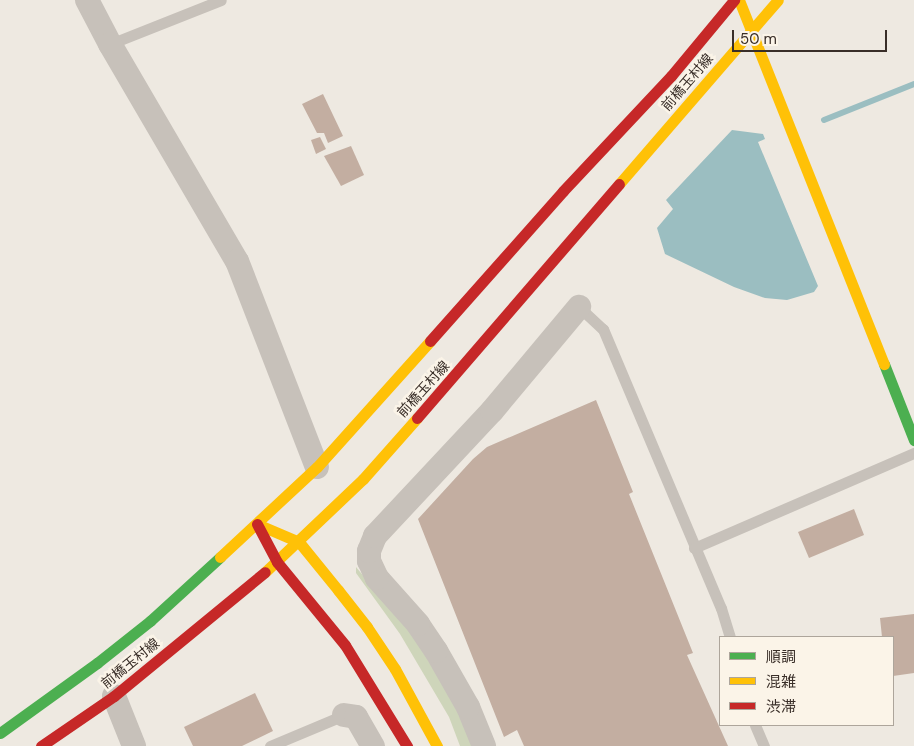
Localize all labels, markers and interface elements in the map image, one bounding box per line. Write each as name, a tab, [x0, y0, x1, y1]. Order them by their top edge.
scale bar	[734, 20, 889, 52]
text: 50 m	[740, 29, 777, 49]
street label: 前橋玉村線	[658, 50, 716, 114]
street label: 前橋玉村線	[393, 357, 453, 421]
street label: 前橋玉村線	[98, 634, 162, 692]
legend	[719, 636, 894, 726]
text: 順調	[766, 647, 796, 667]
text: 混雑	[766, 672, 796, 692]
text: 渋滞	[766, 697, 796, 717]

